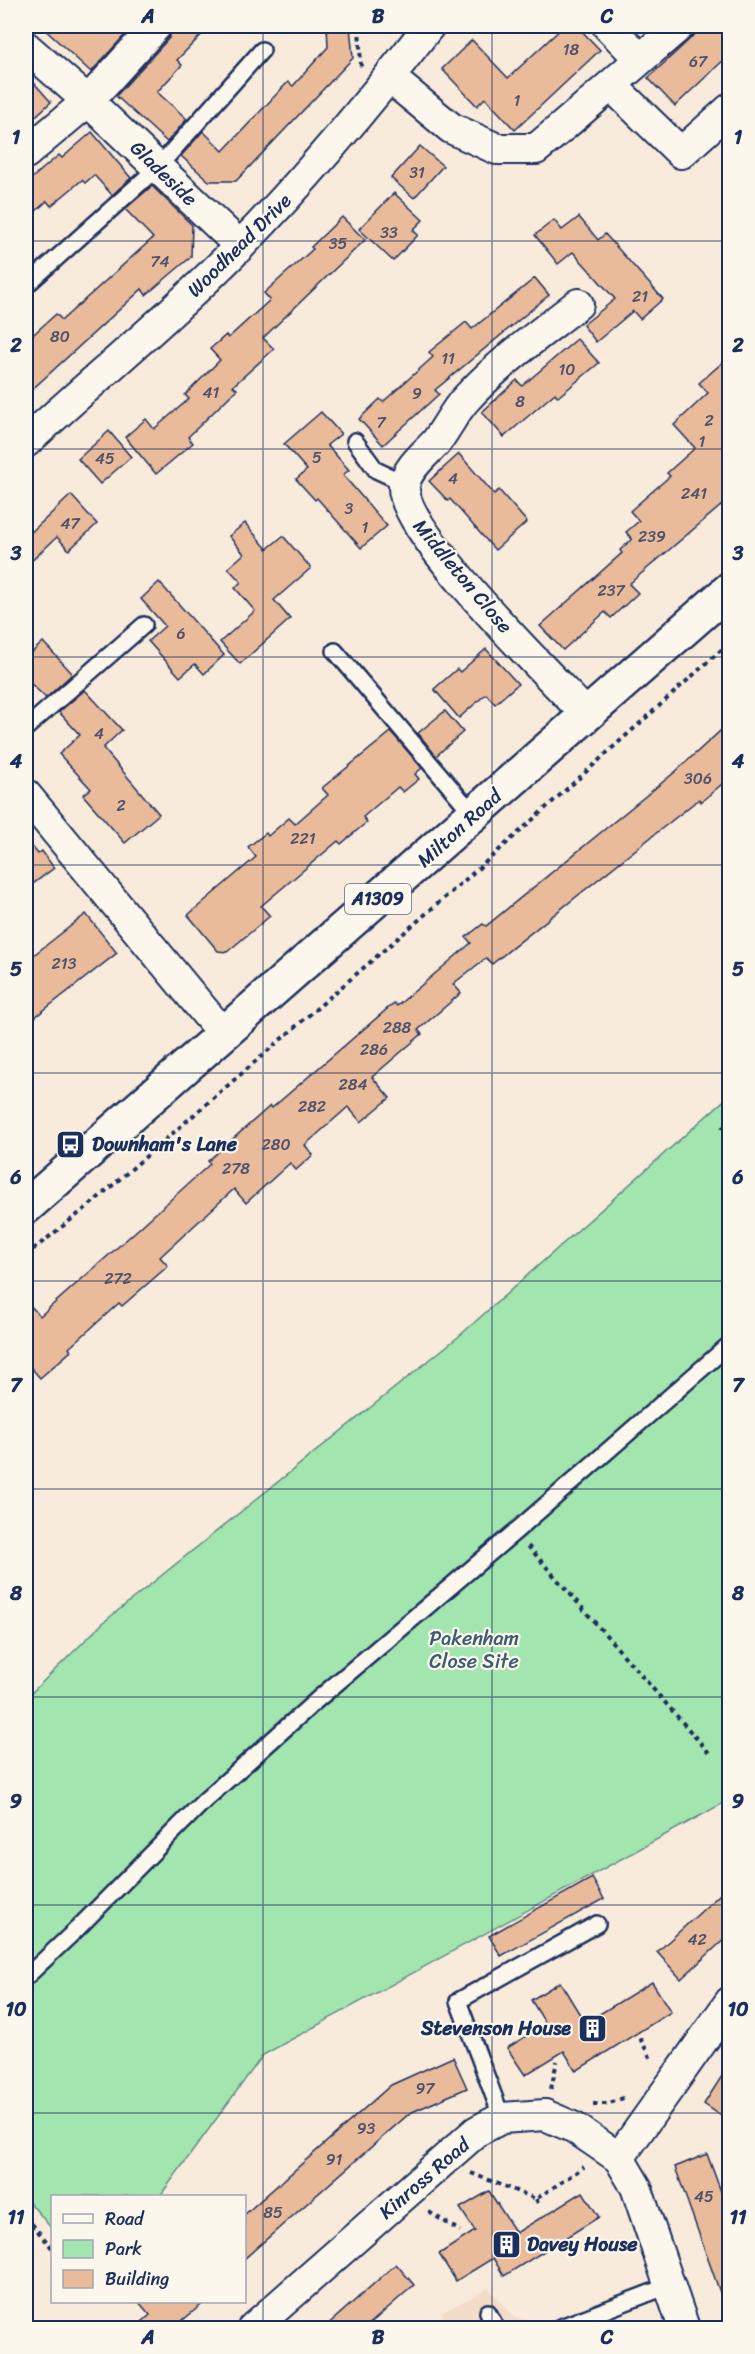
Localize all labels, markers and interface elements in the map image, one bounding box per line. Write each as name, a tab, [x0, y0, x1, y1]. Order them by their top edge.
text: A	[140, 0, 155, 34]
text: B	[372, 0, 385, 34]
text: C	[600, 0, 614, 34]
house number: 18	[563, 35, 580, 64]
house number: 67	[689, 47, 708, 76]
house number: 1	[514, 86, 521, 115]
text: 1	[12, 120, 21, 155]
text: 1	[734, 120, 743, 155]
street label: Gladeside	[121, 132, 206, 215]
house number: 31	[409, 158, 425, 187]
street label: Woodhead Drive	[179, 184, 300, 306]
house number: 33	[380, 218, 398, 247]
house number: 35	[329, 229, 348, 258]
house number: 74	[150, 247, 170, 276]
house number: 21	[632, 282, 648, 311]
house number: 80	[50, 322, 70, 351]
text: 2	[9, 328, 22, 363]
text: 2	[731, 328, 744, 363]
house number: 11	[441, 344, 455, 373]
house number: 10	[559, 355, 575, 384]
house number: 41	[203, 378, 220, 407]
house number: 9	[412, 379, 422, 408]
house number: 8	[515, 387, 525, 416]
house number: 2	[704, 406, 714, 435]
house number: 7	[376, 408, 386, 437]
house number: 1	[699, 427, 706, 456]
house number: 5	[312, 443, 322, 472]
house number: 45	[95, 444, 115, 473]
house number: 4	[448, 464, 458, 493]
house number: 241	[681, 479, 707, 508]
house number: 3	[345, 494, 354, 523]
house number: 47	[60, 509, 80, 538]
street label: Middleton Close	[404, 511, 521, 642]
house number: 1	[362, 513, 369, 542]
house number: 239	[638, 522, 666, 551]
text: 3	[10, 536, 22, 571]
text: 3	[732, 536, 744, 571]
house number: 237	[597, 576, 625, 605]
house number: 6	[176, 619, 186, 648]
house number: 4	[94, 719, 104, 748]
text: 4	[9, 744, 23, 779]
text: 4	[731, 744, 745, 779]
house number: 306	[684, 764, 712, 793]
street label: Milton Road	[409, 779, 511, 877]
house number: 2	[116, 791, 126, 820]
house number: 221	[290, 824, 316, 853]
road number: A1309	[345, 884, 411, 914]
house number: 213	[52, 949, 77, 978]
text: 5	[10, 952, 22, 987]
text: 5	[732, 952, 744, 987]
house number: 288	[383, 1013, 412, 1042]
house number: 286	[360, 1035, 388, 1064]
house number: 284	[339, 1070, 367, 1099]
house number: 282	[298, 1092, 326, 1121]
place label: Downham's Lane	[92, 1127, 238, 1162]
bus stop icon: Downham's Lane	[55, 1128, 87, 1160]
house number: 280	[262, 1130, 291, 1159]
house number: 278	[222, 1154, 250, 1183]
text: 6	[9, 1160, 22, 1195]
text: 6	[731, 1160, 744, 1195]
house number: 272	[104, 1264, 132, 1293]
text: 7	[10, 1368, 23, 1403]
text: 7	[732, 1368, 745, 1403]
text: 8	[9, 1576, 23, 1611]
text: 8	[731, 1576, 745, 1611]
park label: Pakenham Close Site	[429, 1621, 519, 1679]
text: 9	[10, 1784, 22, 1819]
text: 9	[732, 1784, 744, 1819]
house number: 42	[687, 1925, 707, 1954]
text: 10	[5, 1992, 27, 2027]
text: 10	[727, 1992, 749, 2027]
place label: Stevenson House	[420, 2011, 571, 2046]
building icon: Stevenson House	[576, 2012, 608, 2044]
house number: 97	[416, 2074, 435, 2103]
house number: 93	[357, 2114, 376, 2143]
street label: Kinross Road	[371, 2127, 479, 2228]
house number: 91	[326, 2145, 342, 2174]
house number: 45	[694, 2182, 714, 2211]
legend	[51, 2195, 246, 2303]
house number: 85	[263, 2198, 283, 2227]
text: 11	[7, 2200, 25, 2235]
text: 11	[729, 2200, 747, 2235]
text: Road	[105, 2203, 145, 2235]
place label: Davey House	[527, 2227, 638, 2262]
building icon: Davey House	[490, 2228, 522, 2260]
text: Park	[105, 2233, 142, 2265]
text: Building	[105, 2263, 169, 2295]
text: A	[140, 2320, 155, 2354]
text: B	[372, 2320, 385, 2354]
text: C	[600, 2320, 614, 2354]

